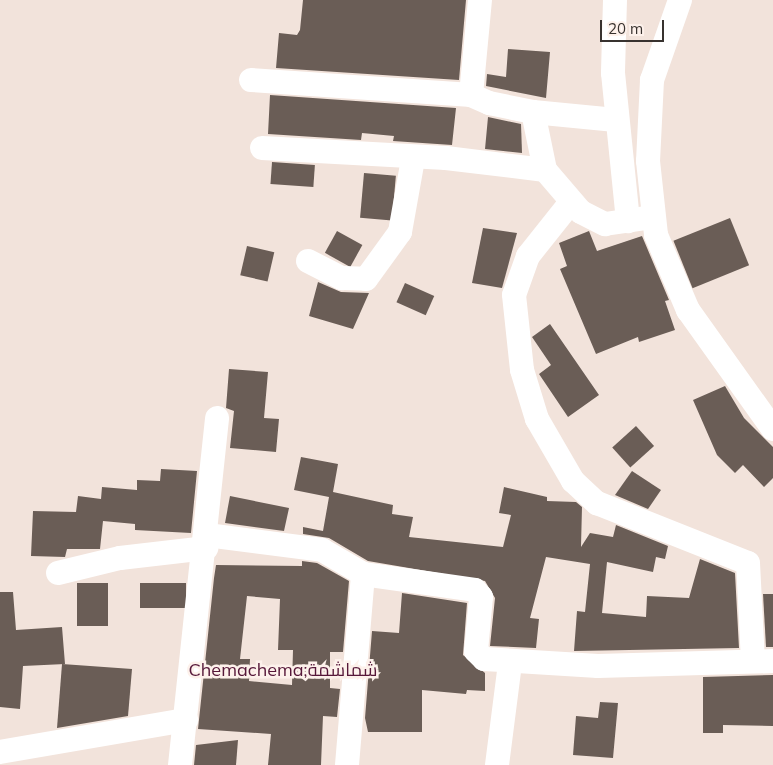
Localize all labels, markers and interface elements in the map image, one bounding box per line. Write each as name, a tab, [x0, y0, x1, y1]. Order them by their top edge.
scale bar	[603, 10, 667, 42]
text: 20 m	[608, 19, 643, 38]
district label: Chemachema;شماشمة	[189, 659, 377, 681]

